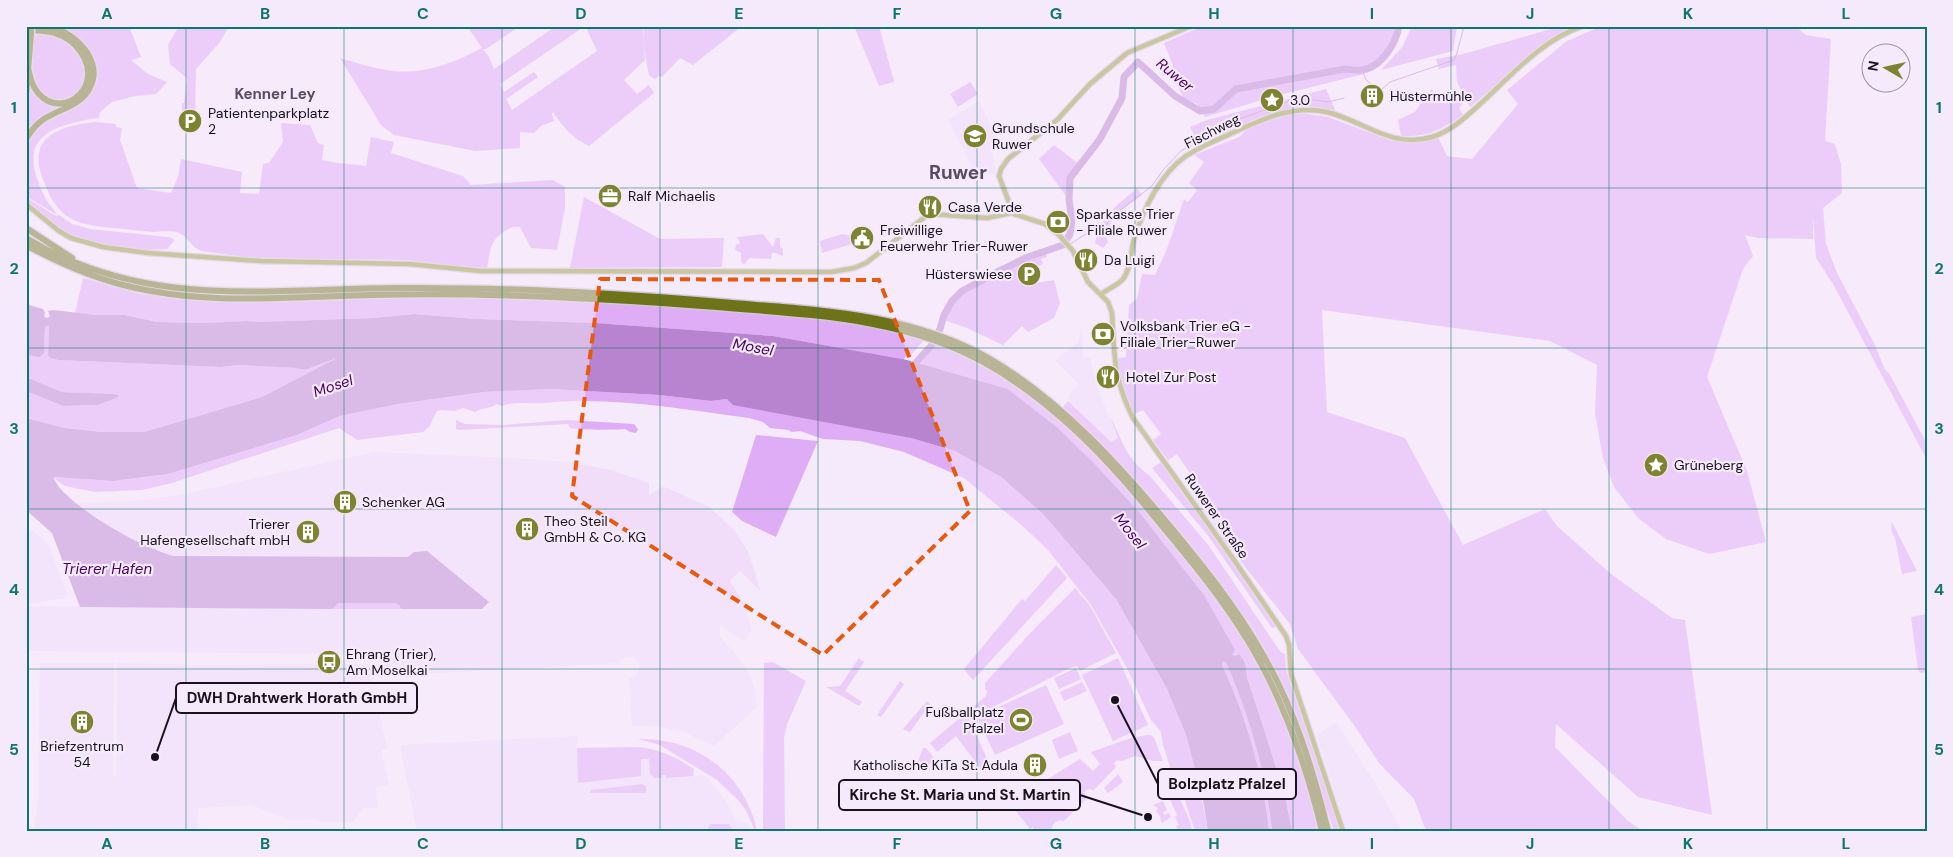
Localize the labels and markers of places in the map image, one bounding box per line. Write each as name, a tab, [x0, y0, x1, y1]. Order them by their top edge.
building icon: Hüstermühle	[1359, 83, 1385, 109]
place icon: 3.0	[1259, 87, 1285, 113]
place label: Hüstermühle	[1390, 87, 1472, 105]
place label: 3.0	[1290, 91, 1310, 109]
place label: Patientenparkplatz 2	[208, 104, 329, 138]
parking icon: Patientenparkplatz 2	[177, 108, 203, 134]
place label: Grundschule Ruwer	[992, 119, 1075, 153]
school or university icon: Grundschule Ruwer	[962, 123, 988, 149]
office icon: Ralf Michaelis	[597, 183, 623, 209]
place label: Ralf Michaelis	[628, 187, 716, 205]
restaurant icon: Casa Verde	[917, 194, 943, 220]
place label: Casa Verde	[948, 198, 1022, 216]
place label: Sparkasse Trier - Filiale Ruwer	[1076, 205, 1175, 239]
bank icon: Sparkasse Trier - Filiale Ruwer	[1045, 209, 1071, 235]
place label: Freiwillige Feuerwehr Trier-Ruwer	[880, 221, 1028, 255]
public building icon: Freiwillige Feuerwehr Trier-Ruwer	[849, 225, 875, 251]
restaurant icon: Da Luigi	[1073, 247, 1099, 273]
place label: Da Luigi	[1104, 251, 1155, 269]
parking icon: Hüsterswiese	[1016, 261, 1042, 287]
place label: Hüsterswiese	[926, 265, 1012, 283]
place label: Volksbank Trier eG - Filiale Trier-Ruwer	[1120, 317, 1251, 351]
bank icon: Volksbank Trier eG - Filiale Trier-Ruwer	[1090, 321, 1116, 347]
restaurant icon: Hotel Zur Post	[1095, 364, 1121, 390]
place label: Hotel Zur Post	[1126, 368, 1216, 386]
place icon: Grüneberg	[1643, 452, 1669, 478]
place label: Grüneberg	[1674, 456, 1744, 474]
building icon: Schenker AG	[332, 489, 358, 515]
place label: Schenker AG	[362, 493, 445, 511]
place label: Theo Steil GmbH & Co. KG	[544, 512, 646, 546]
place label: Trierer Hafengesellschaft mbH	[140, 515, 290, 549]
building icon: Theo Steil GmbH & Co. KG	[514, 516, 540, 542]
building icon: Trierer Hafengesellschaft mbH	[295, 519, 321, 545]
place label: Ehrang (Trier), Am Moselkai	[346, 645, 436, 679]
bus stop icon: Ehrang (Trier), Am Moselkai	[316, 649, 342, 675]
callout: DWH Drahtwerk Horath GmbH	[176, 683, 417, 713]
place label: Fußballplatz Pfalzel	[925, 703, 1004, 737]
sports icon: Fußballplatz Pfalzel	[1008, 707, 1034, 733]
building icon: Briefzentrum 54	[69, 709, 95, 735]
place label: Briefzentrum 54	[40, 737, 124, 771]
building icon: Katholische KiTa St. Adula	[1022, 752, 1048, 778]
place label: Katholische KiTa St. Adula	[853, 756, 1018, 774]
callout: Bolzplatz Pfalzel	[1158, 769, 1296, 799]
callout: Kirche St. Maria und St. Martin	[839, 780, 1080, 810]

